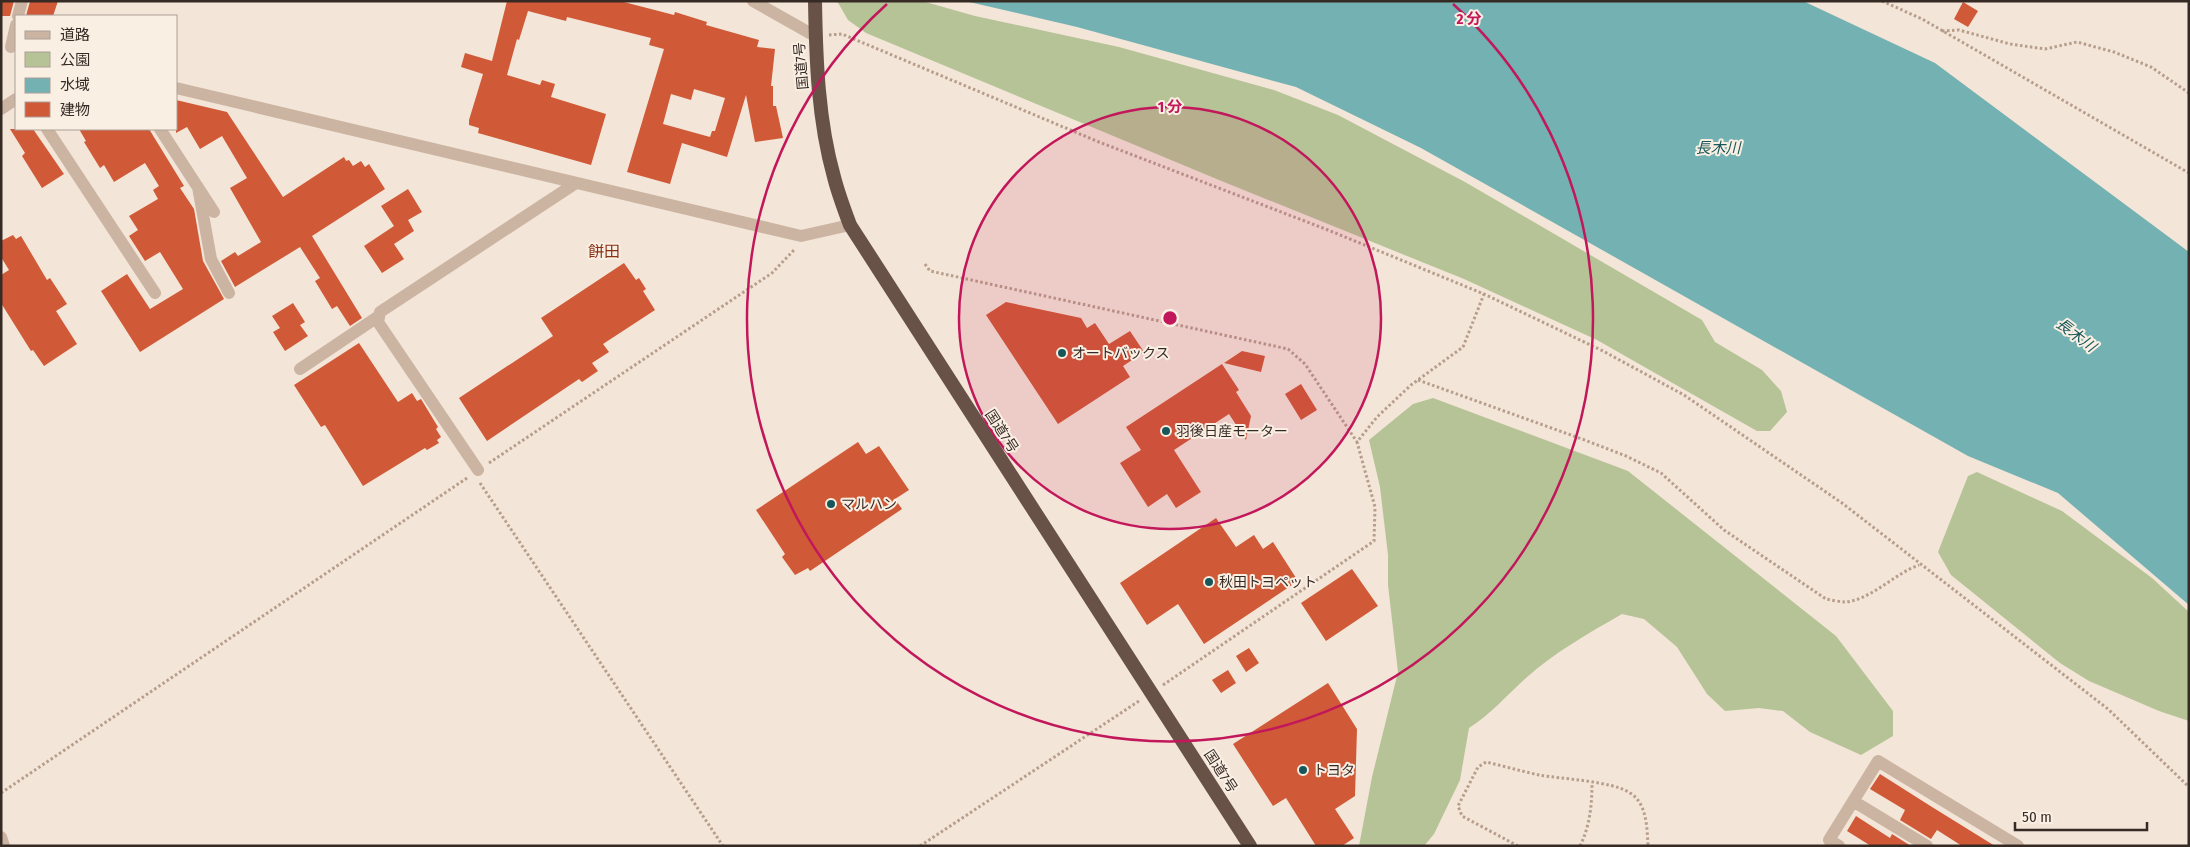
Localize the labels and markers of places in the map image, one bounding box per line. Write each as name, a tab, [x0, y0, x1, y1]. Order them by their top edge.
centre of rings	[1161, 309, 1179, 327]
place label: オートバックス	[1072, 345, 1170, 362]
marker: オートバックス	[1056, 347, 1068, 359]
place label: 羽後日産モーター	[1176, 423, 1288, 440]
marker: 羽後日産モーター	[1160, 425, 1172, 437]
place label: マルハン	[841, 496, 897, 513]
marker: マルハン	[825, 498, 837, 510]
place label: 秋田トヨペット	[1219, 574, 1317, 591]
marker: 秋田トヨペット	[1203, 576, 1215, 588]
place label: トヨタ	[1313, 762, 1355, 779]
marker: トヨタ	[1297, 764, 1309, 776]

